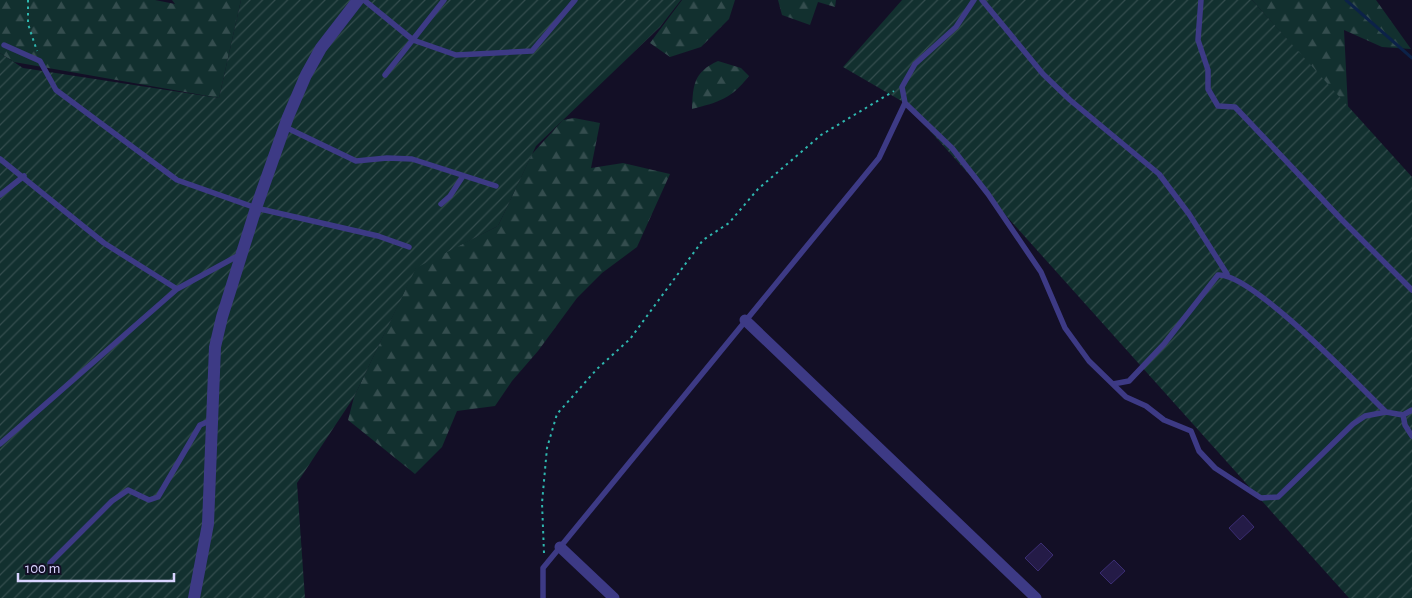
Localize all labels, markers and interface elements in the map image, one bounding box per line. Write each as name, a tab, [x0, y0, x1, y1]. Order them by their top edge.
scale bar	[18, 550, 174, 582]
text: 100 m	[25, 561, 60, 576]

